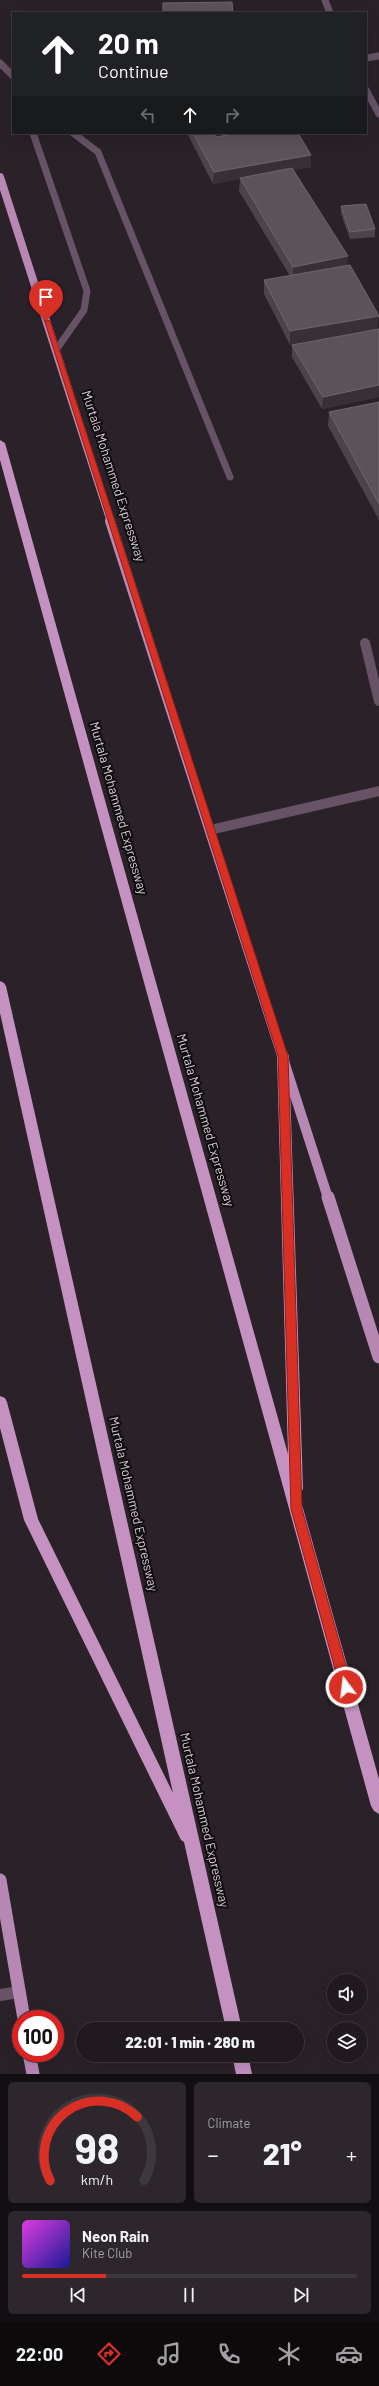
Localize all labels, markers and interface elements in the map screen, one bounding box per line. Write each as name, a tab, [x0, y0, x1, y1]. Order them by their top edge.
text: 20 m	[98, 26, 159, 60]
icon: ahead	[32, 28, 84, 80]
text: Continue	[98, 60, 169, 82]
icon: left	[137, 104, 159, 126]
icon: ahead	[179, 104, 201, 126]
icon: right	[221, 104, 243, 126]
pin	[29, 280, 63, 321]
icon: arrive	[35, 286, 57, 308]
street label: Murtala Mohammed Expressway	[79, 388, 149, 564]
street label: Murtala Mohammed Expressway	[87, 720, 151, 896]
street label: Murtala Mohammed Expressway	[174, 1032, 238, 1208]
street label: Murtala Mohammed Expressway	[106, 1415, 162, 1593]
position arrow	[325, 1666, 367, 1708]
street label: Murtala Mohammed Expressway	[177, 1731, 233, 1909]
map controls	[327, 1974, 367, 2062]
button: sound	[327, 1974, 367, 2014]
speed limit sign: 100	[12, 2010, 64, 2062]
button: layers	[327, 2022, 367, 2062]
text: 22:01 · 1 min · 280 m	[125, 2033, 255, 2051]
text: Climate	[208, 2115, 251, 2131]
text: 98	[74, 2121, 119, 2171]
text: 21°	[263, 2135, 302, 2171]
text: −	[208, 2141, 219, 2167]
text: +	[346, 2141, 357, 2167]
text: km/h	[81, 2170, 113, 2187]
text: Neon Rain	[82, 2227, 149, 2245]
text: Kite Club	[82, 2245, 132, 2261]
icon: previous	[67, 2284, 89, 2306]
icon: pause	[178, 2284, 200, 2306]
icon: next	[290, 2284, 312, 2306]
icon: directions	[95, 2340, 123, 2368]
icon: music	[155, 2340, 183, 2368]
icon: phone	[215, 2340, 243, 2368]
icon: climate	[275, 2340, 303, 2368]
icon: car	[335, 2340, 363, 2368]
text: 22:00	[16, 2343, 63, 2365]

